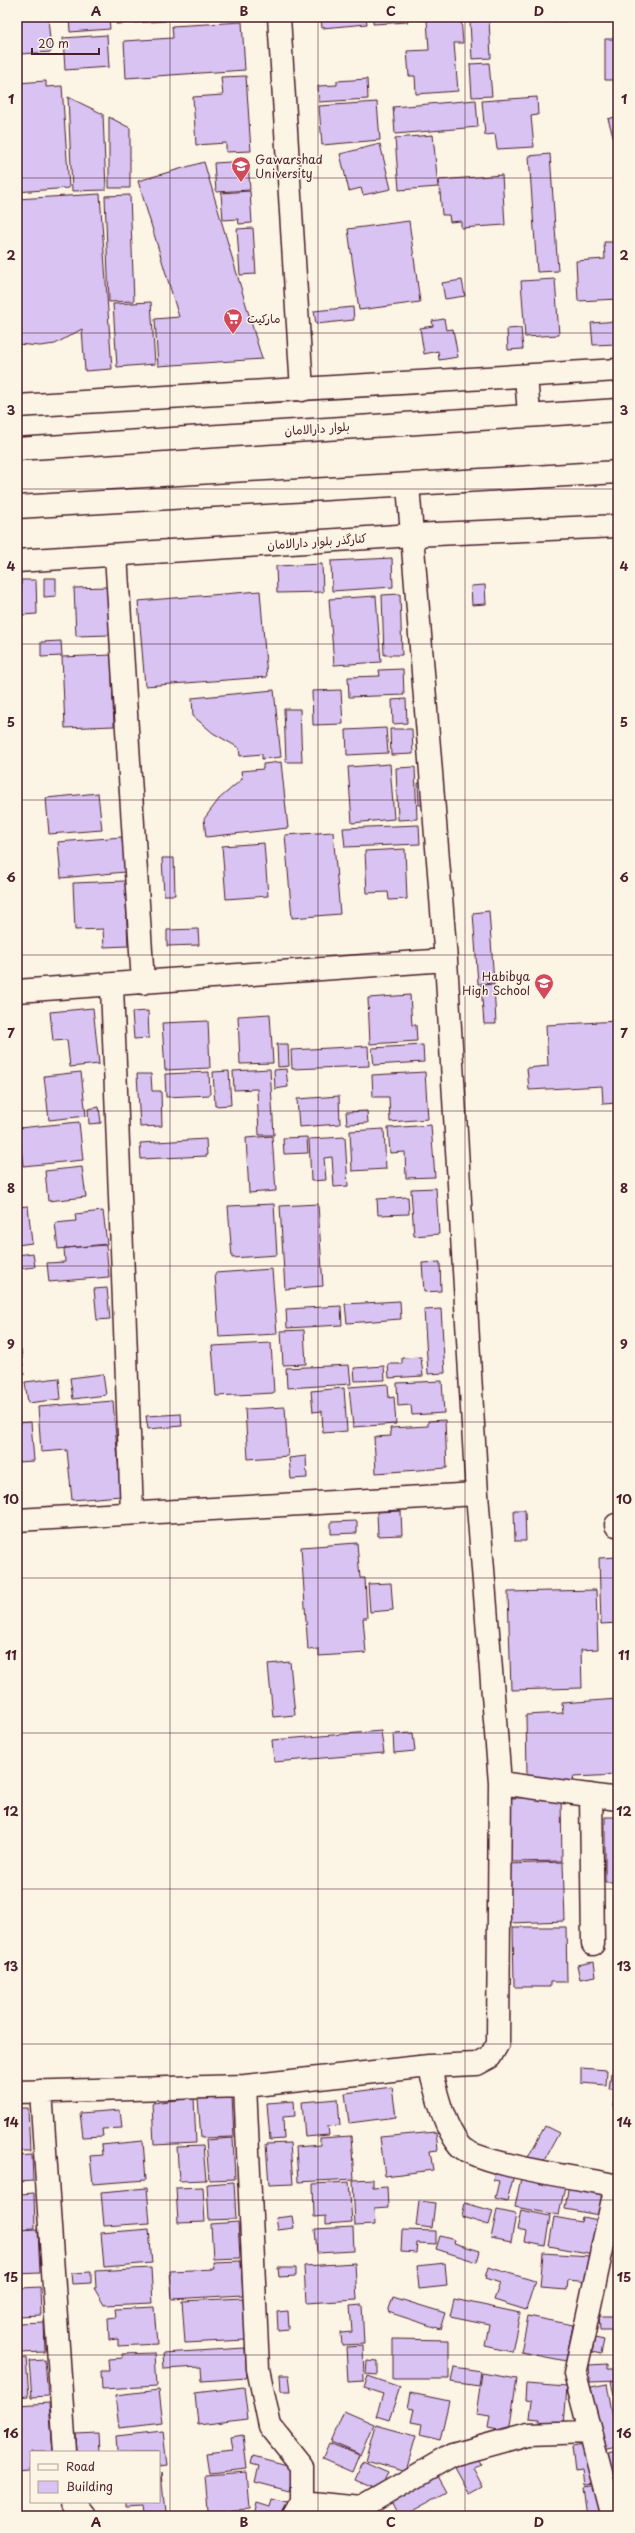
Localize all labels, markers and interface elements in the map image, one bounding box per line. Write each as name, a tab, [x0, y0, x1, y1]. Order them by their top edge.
text: A	[91, 1, 101, 20]
text: B	[240, 1, 249, 20]
text: C	[386, 1, 396, 20]
text: D	[534, 1, 544, 20]
scale bar	[32, 30, 99, 56]
text: 20 m	[38, 34, 69, 52]
text: 1	[8, 89, 14, 108]
text: 1	[621, 89, 627, 108]
place label: Gawarshad University	[255, 150, 323, 182]
school or university icon: Gawarshad University	[230, 155, 252, 183]
text: 2	[6, 245, 16, 264]
text: 2	[619, 245, 629, 264]
supermarket icon: مارکیت	[222, 307, 244, 335]
place label: مارکیت	[247, 309, 280, 327]
text: 3	[7, 400, 16, 419]
text: 3	[620, 400, 629, 419]
street label: بلوار دارالامان	[284, 417, 350, 439]
street label: کنارگذر بلوار دارالامان	[267, 529, 367, 553]
text: 4	[7, 556, 16, 575]
text: 4	[620, 556, 629, 575]
text: 5	[7, 712, 15, 731]
text: 5	[620, 712, 628, 731]
text: 6	[6, 867, 16, 886]
text: 6	[619, 867, 629, 886]
place label: Habibya High School	[462, 967, 531, 999]
school or university icon: Habibya High School	[533, 972, 555, 1000]
text: 7	[7, 1023, 15, 1042]
text: 7	[620, 1023, 628, 1042]
text: 8	[7, 1178, 15, 1197]
text: 8	[620, 1178, 628, 1197]
text: 9	[7, 1334, 15, 1353]
text: 9	[620, 1334, 628, 1353]
text: 10	[3, 1489, 19, 1508]
text: 10	[616, 1489, 632, 1508]
text: 11	[5, 1645, 17, 1664]
text: 11	[618, 1645, 630, 1664]
text: 12	[3, 1801, 19, 1820]
text: 12	[616, 1801, 632, 1820]
text: 13	[4, 1956, 19, 1975]
text: 13	[617, 1956, 632, 1975]
text: 14	[3, 2112, 19, 2131]
text: 14	[616, 2112, 632, 2131]
text: 15	[4, 2267, 18, 2286]
text: 15	[617, 2267, 631, 2286]
text: 16	[3, 2423, 19, 2442]
text: 16	[616, 2423, 632, 2442]
legend	[30, 2451, 160, 2503]
text: Road	[66, 2457, 95, 2475]
text: Building	[66, 2477, 113, 2495]
text: A	[91, 2512, 101, 2531]
text: B	[240, 2512, 249, 2531]
text: C	[386, 2512, 396, 2531]
text: D	[534, 2512, 544, 2531]

